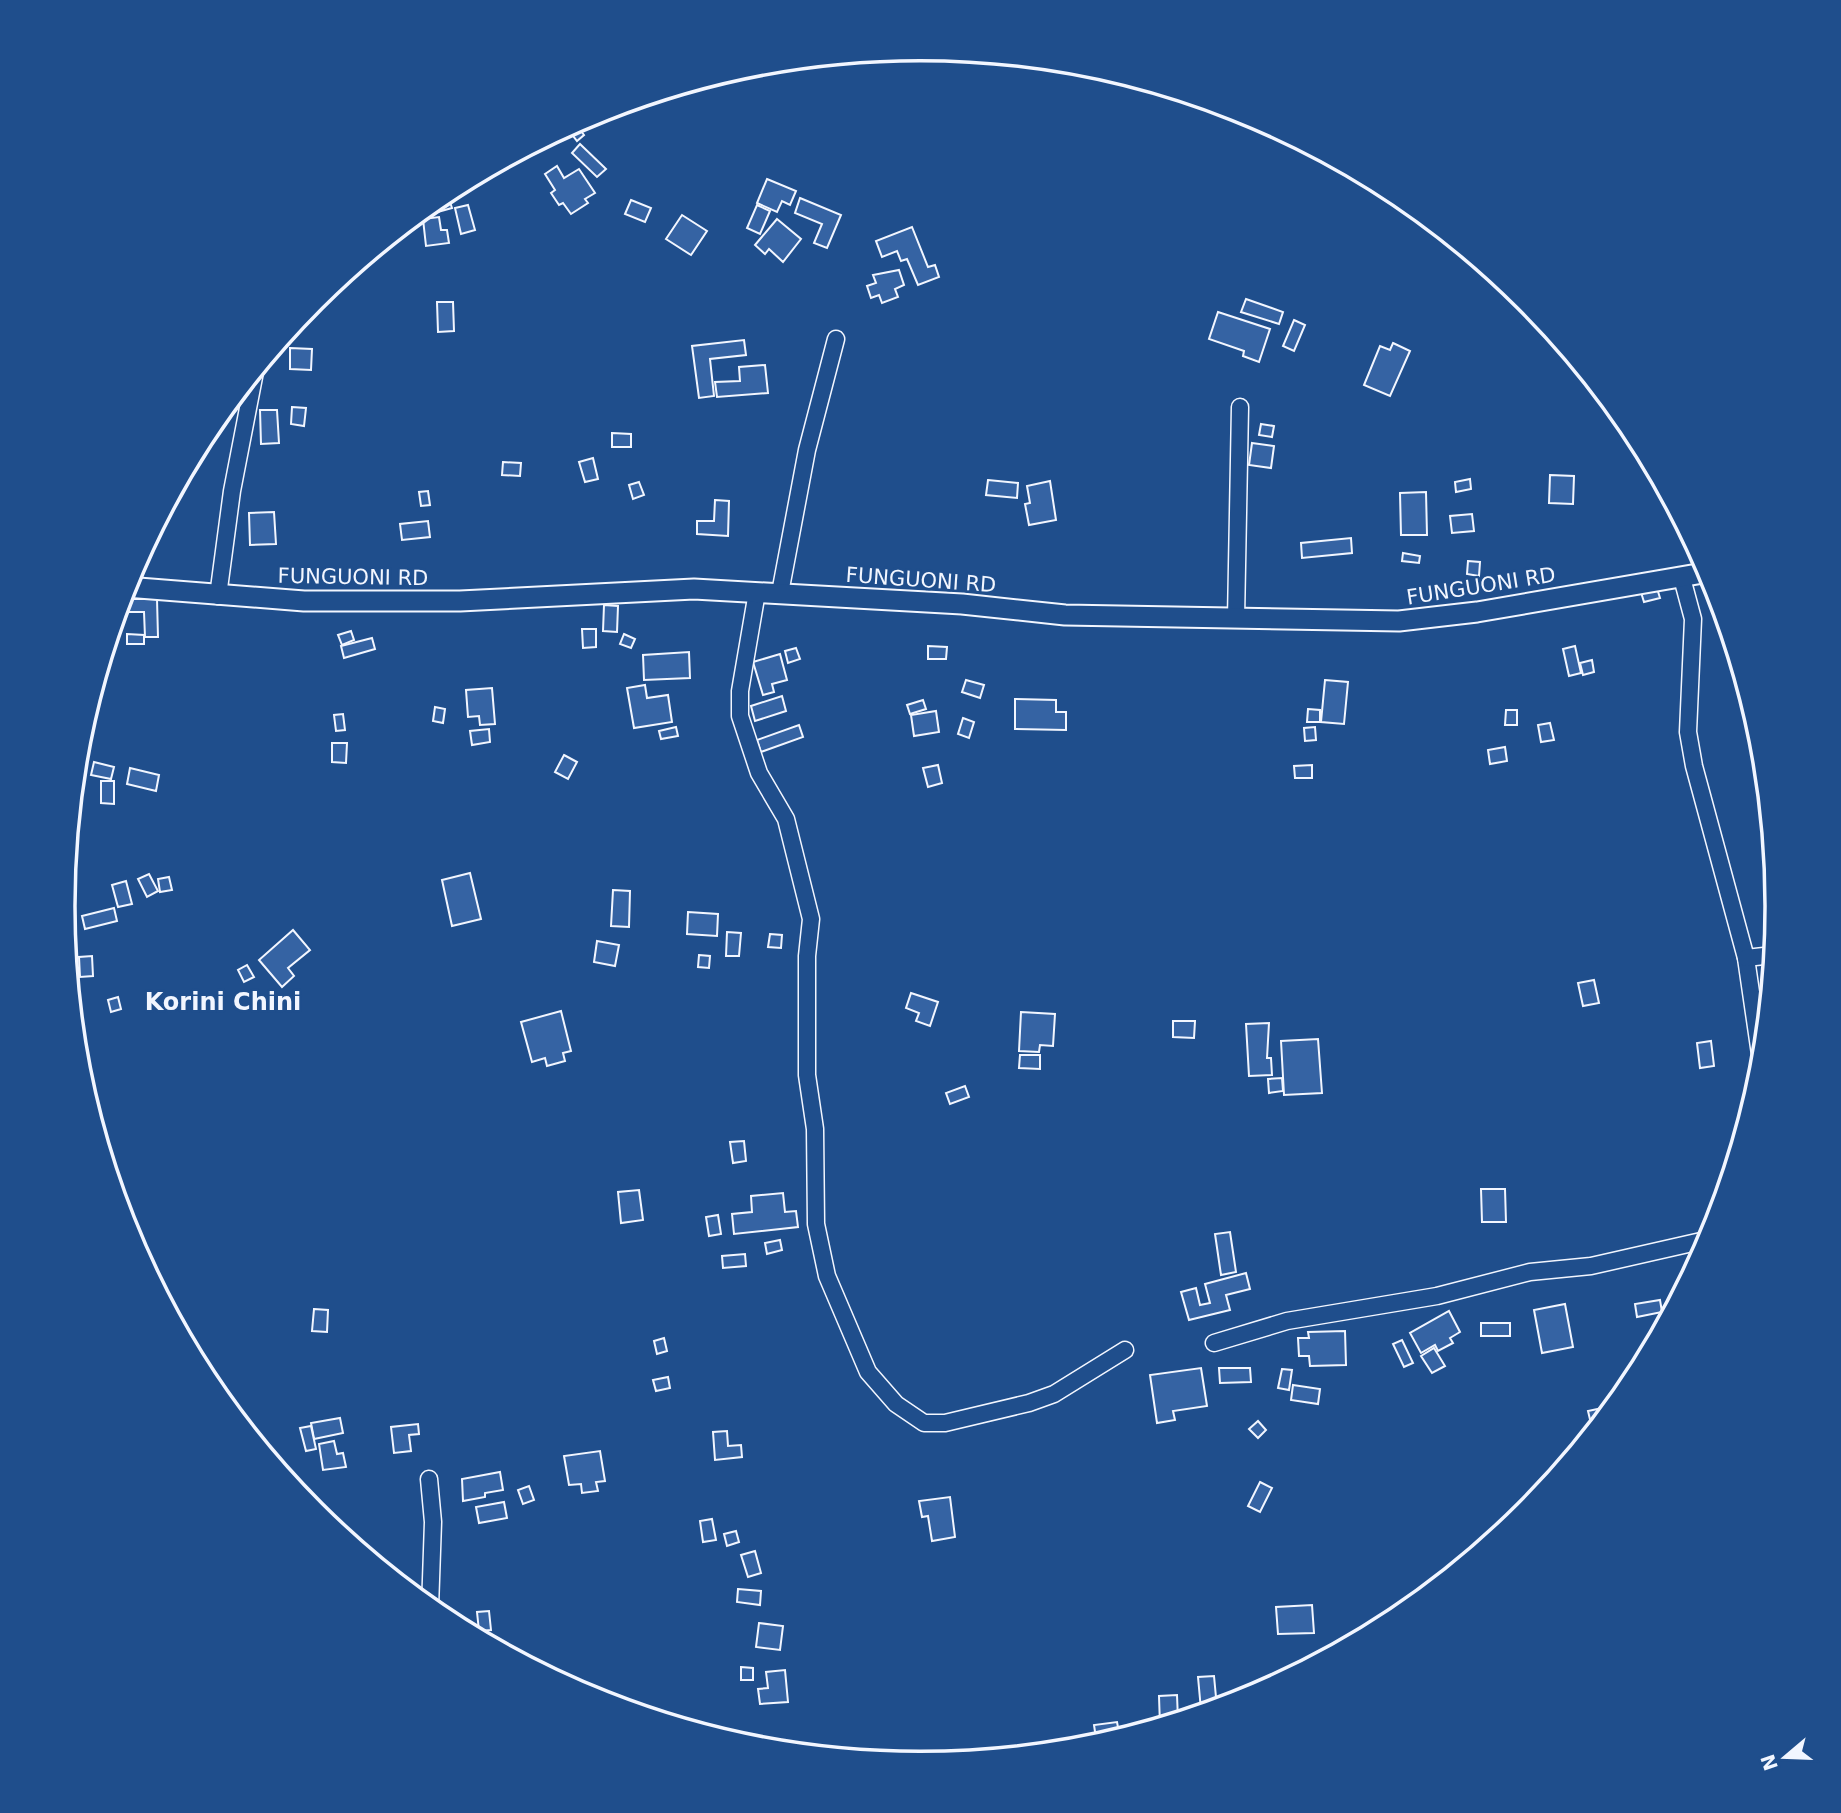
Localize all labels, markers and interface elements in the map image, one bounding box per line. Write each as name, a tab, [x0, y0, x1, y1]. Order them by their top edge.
street label: FUNGUONI RD	[1405, 562, 1557, 610]
street label: FUNGUONI RD	[845, 563, 997, 597]
street label: FUNGUONI RD	[277, 564, 429, 590]
district label: Korini Chini	[145, 988, 301, 1016]
north arrow	[1750, 1722, 1820, 1792]
text: N	[1756, 1751, 1782, 1774]

